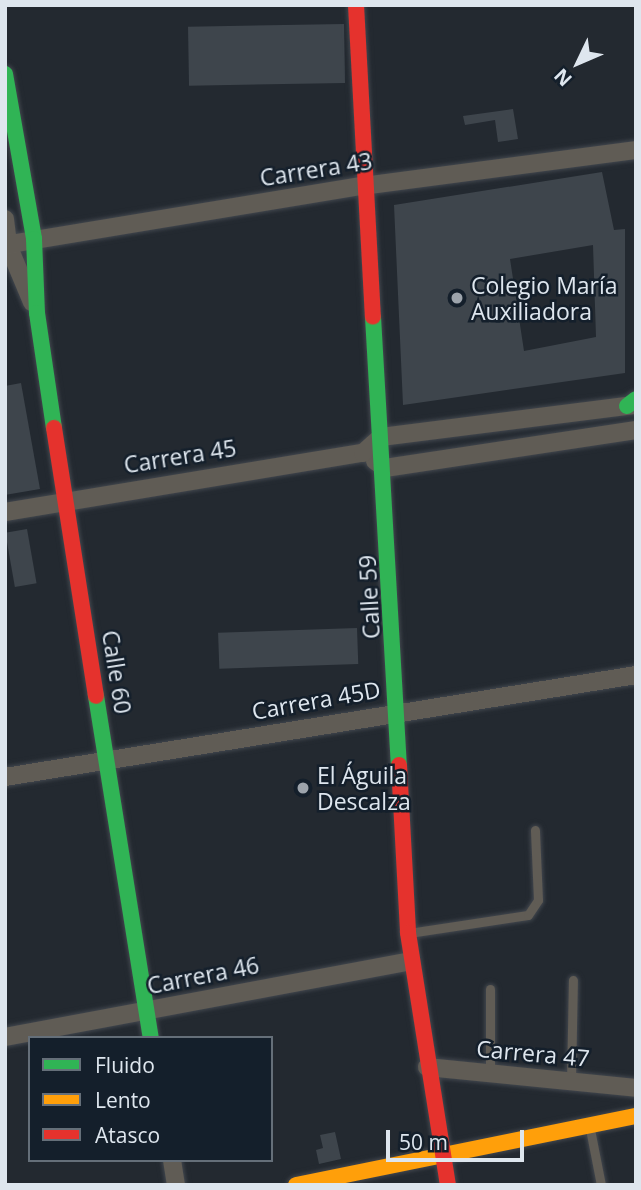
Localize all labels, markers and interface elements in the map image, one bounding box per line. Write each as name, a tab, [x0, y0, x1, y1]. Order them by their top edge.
north arrow	[543, 28, 613, 98]
text: N	[548, 63, 578, 92]
street label: Carrera 43	[258, 146, 374, 192]
place label: Colegio María Auxiliadora	[471, 271, 618, 325]
marker: Colegio María Auxiliadora	[449, 290, 465, 306]
street label: Carrera 45	[122, 433, 238, 479]
street label: Calle 59	[353, 554, 385, 640]
street label: Calle 60	[97, 628, 137, 716]
street label: Carrera 45D	[250, 675, 382, 725]
place label: El Águila Descalza	[317, 761, 411, 815]
marker: El Águila Descalza	[295, 780, 311, 796]
street label: Carrera 46	[145, 951, 261, 999]
street label: Carrera 47	[475, 1034, 591, 1072]
legend	[28, 1036, 273, 1162]
text: Fluido	[95, 1051, 155, 1079]
text: Lento	[95, 1086, 151, 1114]
scale bar	[389, 1116, 527, 1160]
text: Atasco	[95, 1121, 160, 1149]
text: 50 m	[399, 1128, 448, 1156]

